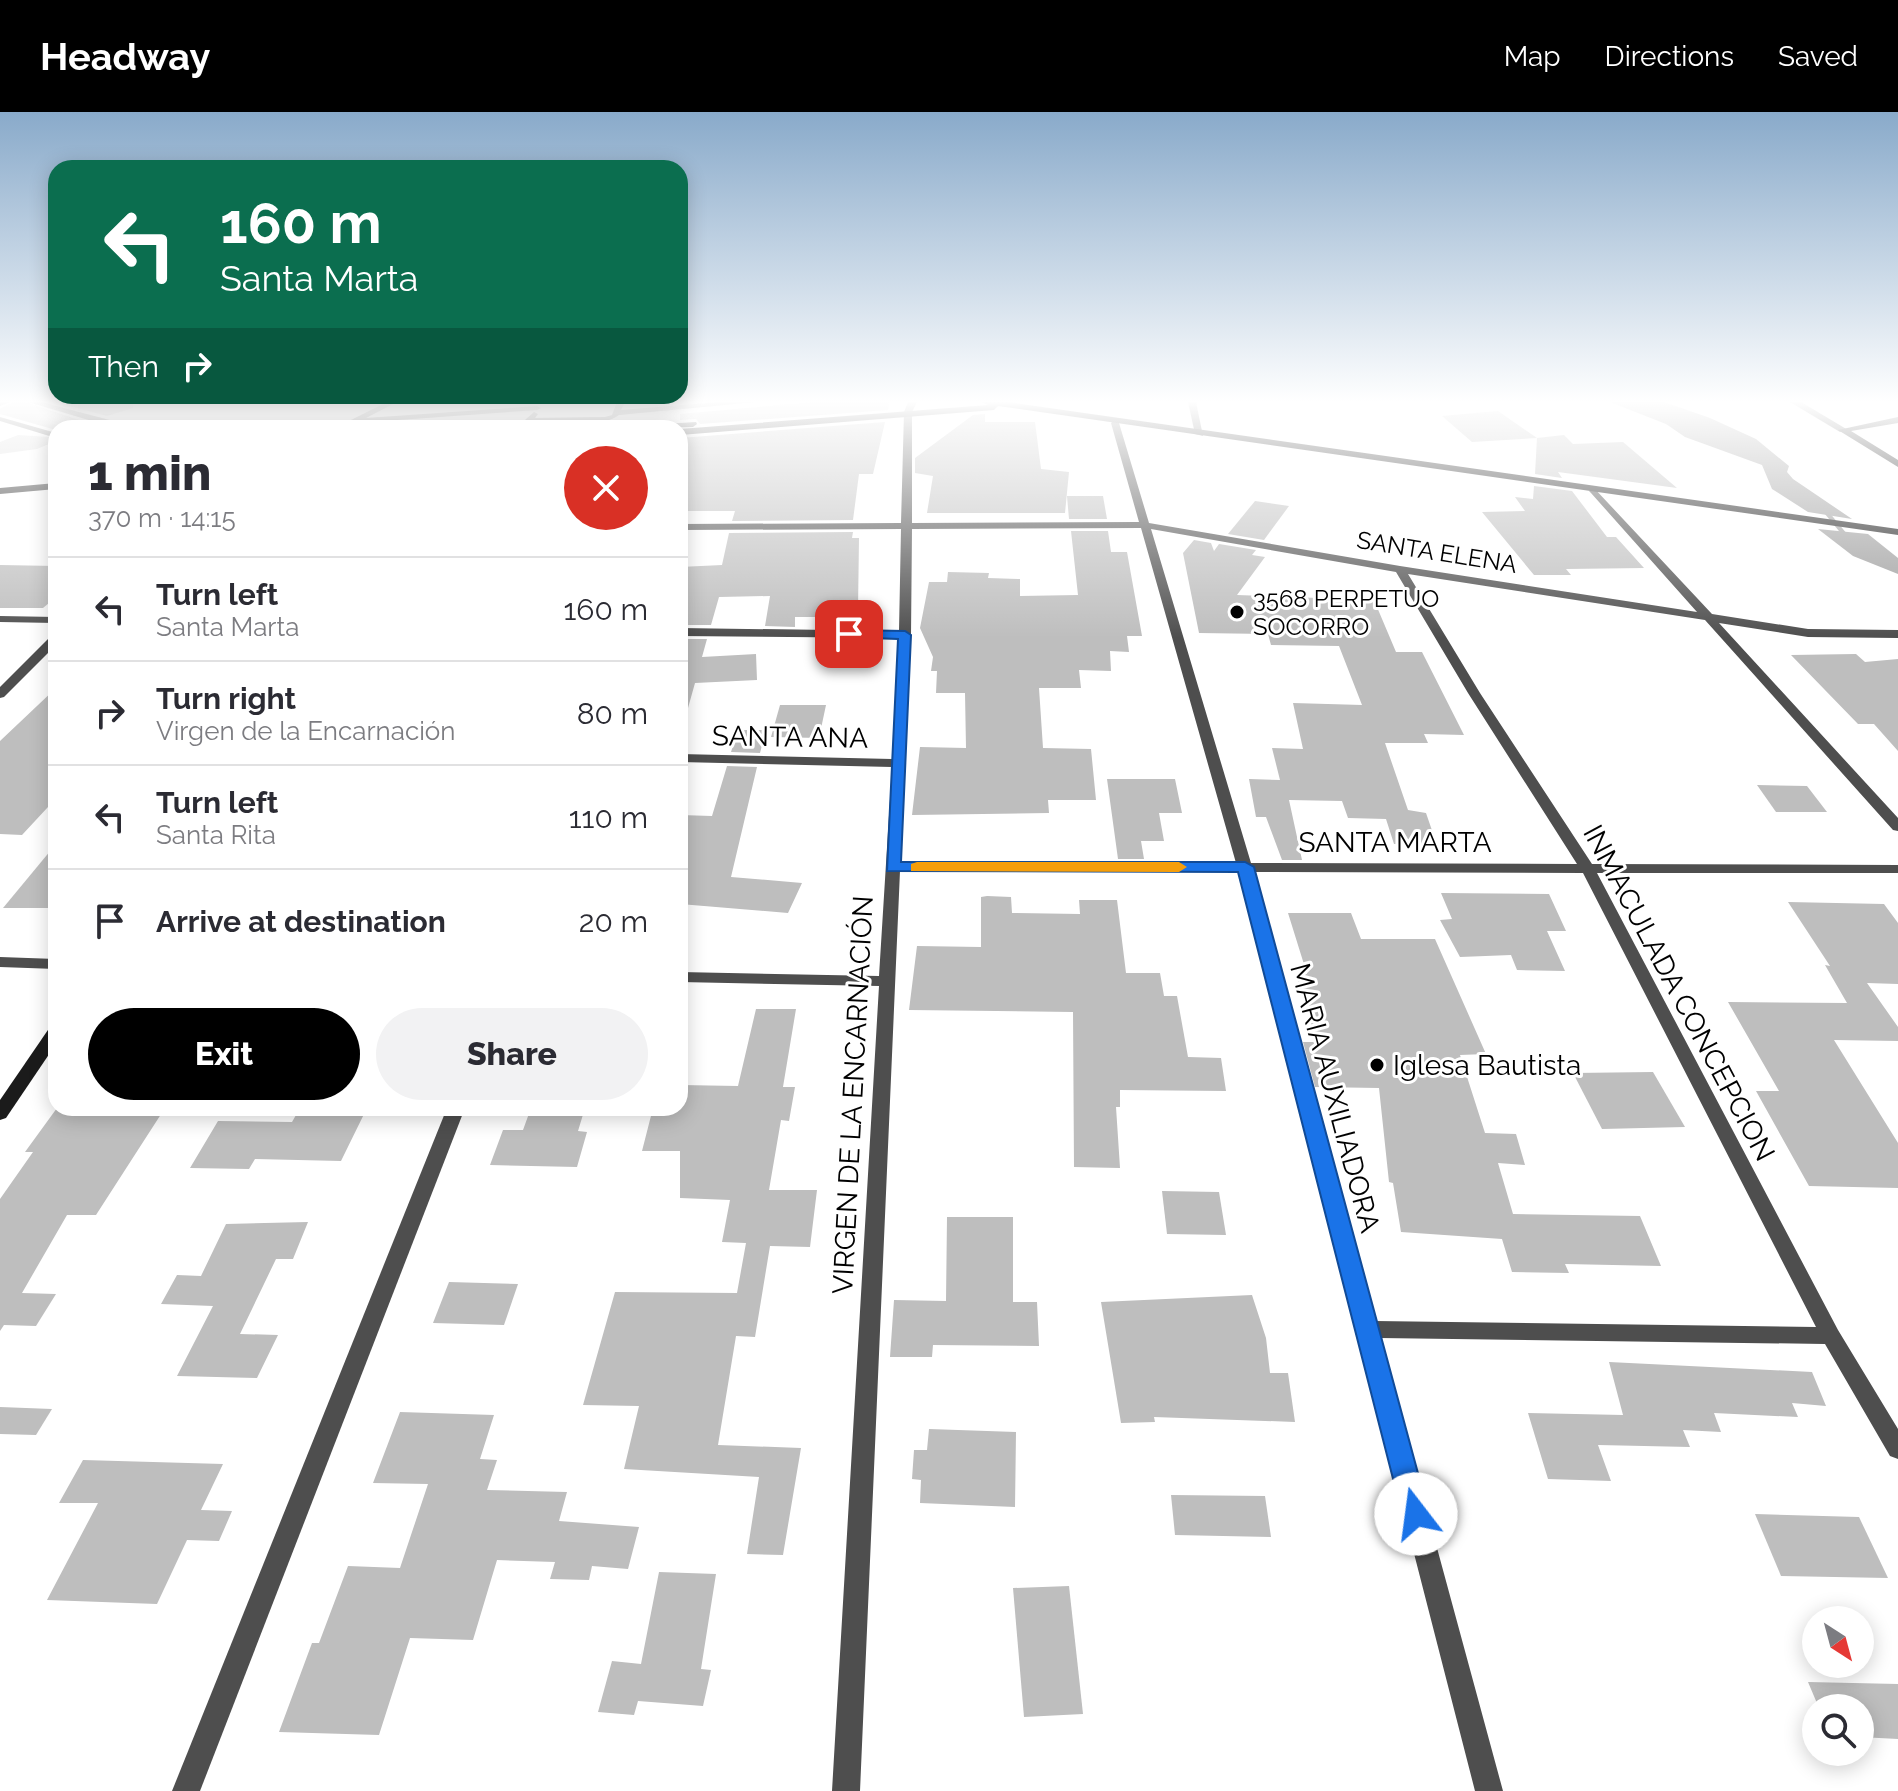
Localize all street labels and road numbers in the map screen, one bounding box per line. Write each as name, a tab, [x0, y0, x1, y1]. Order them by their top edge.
street label: SANTA ELENA	[1355, 525, 1519, 579]
street label: SANTA ANA	[712, 719, 868, 755]
street label: INMACULADA CONCEPCION	[1576, 819, 1782, 1167]
street label: SANTA MARTA	[1298, 826, 1492, 859]
street label: VIRGEN DE LA ENCARNACIÓN	[826, 895, 880, 1295]
street label: MARIA AUXILIADORA	[1283, 960, 1387, 1236]

